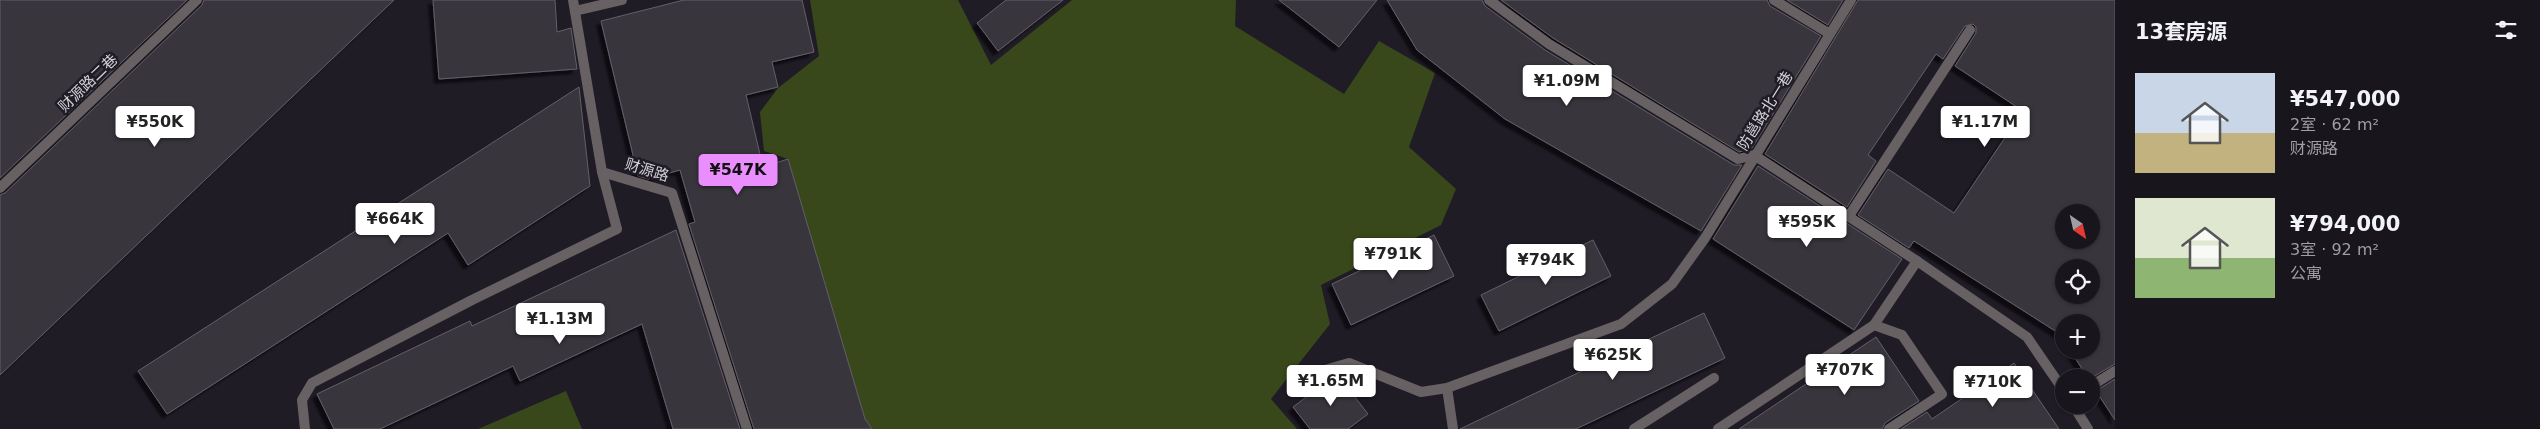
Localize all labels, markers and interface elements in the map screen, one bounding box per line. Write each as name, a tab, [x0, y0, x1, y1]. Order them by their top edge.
icon: filters	[2492, 16, 2520, 44]
text: 13套房源	[2135, 20, 2227, 44]
street label: 财源路二巷	[55, 50, 121, 116]
pin: ¥1.09M	[1526, 64, 1608, 107]
street label: 防邕路北一巷	[1734, 68, 1796, 154]
text: ¥1.09M	[1534, 71, 1600, 90]
text: ¥547,000	[2290, 87, 2400, 111]
icon: home	[2175, 93, 2235, 153]
pin: ¥550K	[120, 106, 190, 148]
pin: ¥1.17M	[1944, 106, 2026, 148]
text: ¥550K	[127, 112, 183, 131]
text: ¥1.17M	[1952, 112, 2018, 131]
text: 2室 · 62 m²	[2290, 115, 2379, 134]
text: 财源路	[2290, 139, 2338, 158]
pin: ¥547K	[703, 154, 773, 196]
street label: 财源路	[623, 155, 671, 185]
text: ¥547K	[710, 160, 766, 179]
pin: ¥664K	[360, 202, 430, 245]
north arrow	[2055, 204, 2100, 249]
map controls	[2055, 204, 2100, 414]
pin: ¥595K	[1772, 206, 1842, 248]
text: ¥664K	[367, 209, 423, 228]
text: ¥595K	[1779, 212, 1835, 231]
text: ¥794,000	[2290, 212, 2400, 236]
icon: home	[2175, 218, 2235, 278]
pin: ¥791K	[1358, 238, 1428, 280]
text: 3室 · 92 m²	[2290, 240, 2379, 259]
text: ¥791K	[1365, 244, 1421, 263]
pin: ¥794K	[1511, 244, 1581, 286]
text: ¥794K	[1518, 250, 1574, 269]
button: locate	[2055, 259, 2100, 304]
text: 公寓	[2290, 264, 2322, 283]
pin: ¥1.13M	[519, 302, 601, 345]
text: ¥1.13M	[527, 309, 593, 328]
button: +	[2055, 314, 2100, 359]
pin: ¥625K	[1578, 338, 1648, 381]
text: ¥625K	[1585, 345, 1641, 364]
pin: ¥707K	[1810, 354, 1880, 396]
text: ¥707K	[1817, 360, 1873, 379]
pin: ¥1.65M	[1290, 364, 1372, 407]
pin: ¥710K	[1958, 366, 2028, 408]
button: −	[2055, 369, 2100, 414]
text: ¥1.65M	[1298, 371, 1364, 390]
text: ¥710K	[1965, 372, 2021, 391]

